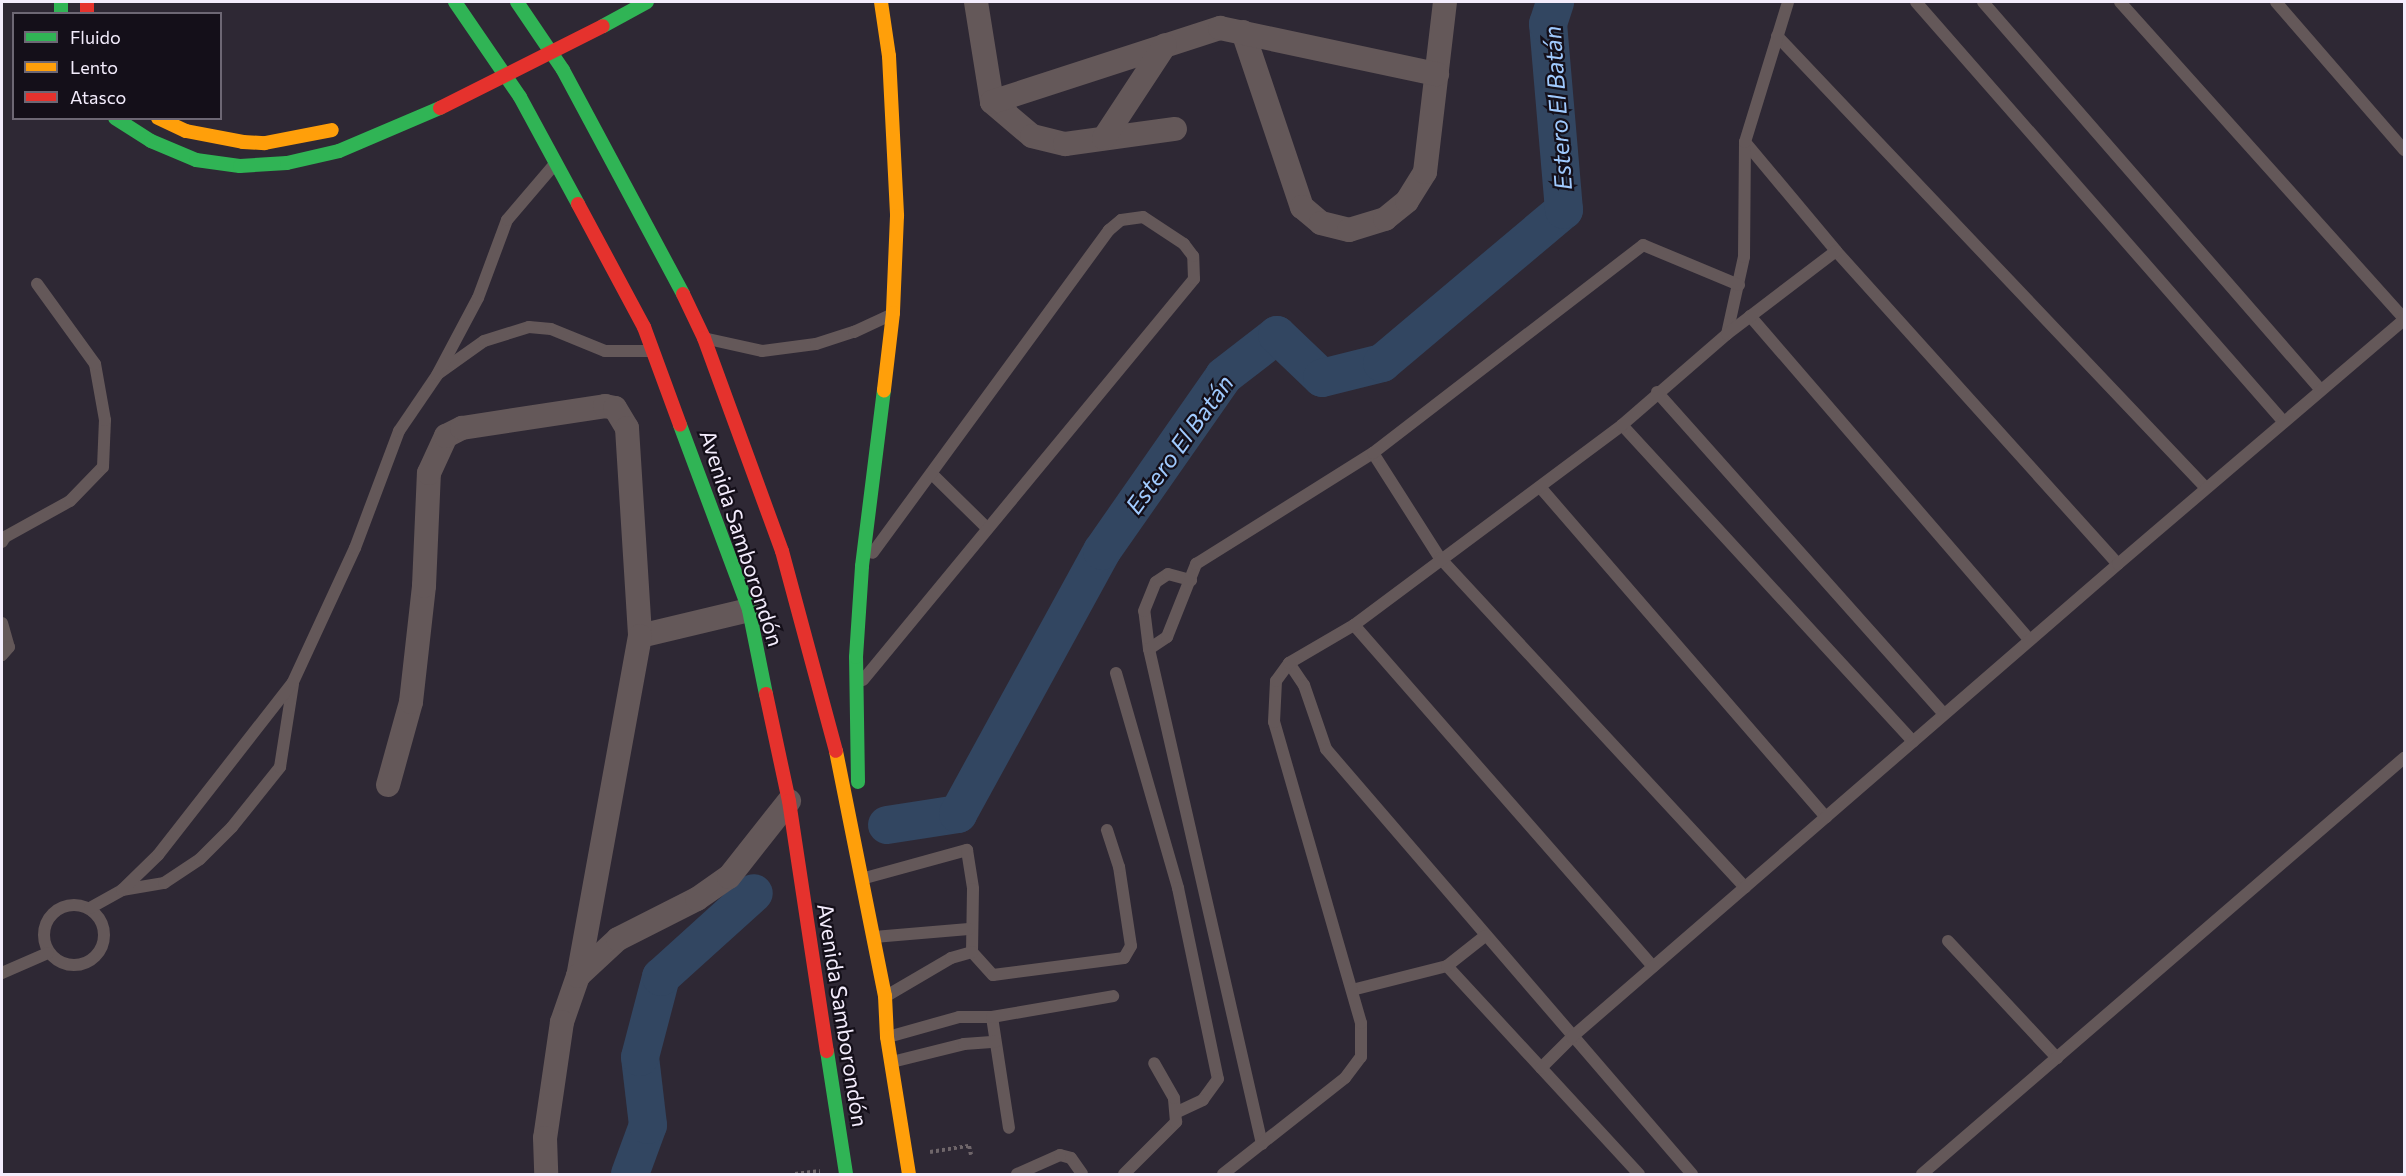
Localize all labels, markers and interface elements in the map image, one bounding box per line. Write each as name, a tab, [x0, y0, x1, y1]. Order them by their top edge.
legend	[12, 12, 222, 120]
water label: Estero El Batán	[1537, 25, 1577, 191]
text: Fluido	[70, 26, 121, 48]
text: Lento	[70, 56, 118, 78]
text: Atasco	[70, 86, 126, 108]
water label: Estero El Batán	[1119, 369, 1239, 519]
street label: Avenida Samborondón	[695, 426, 789, 650]
street label: Avenida Samborondón	[812, 901, 874, 1129]

